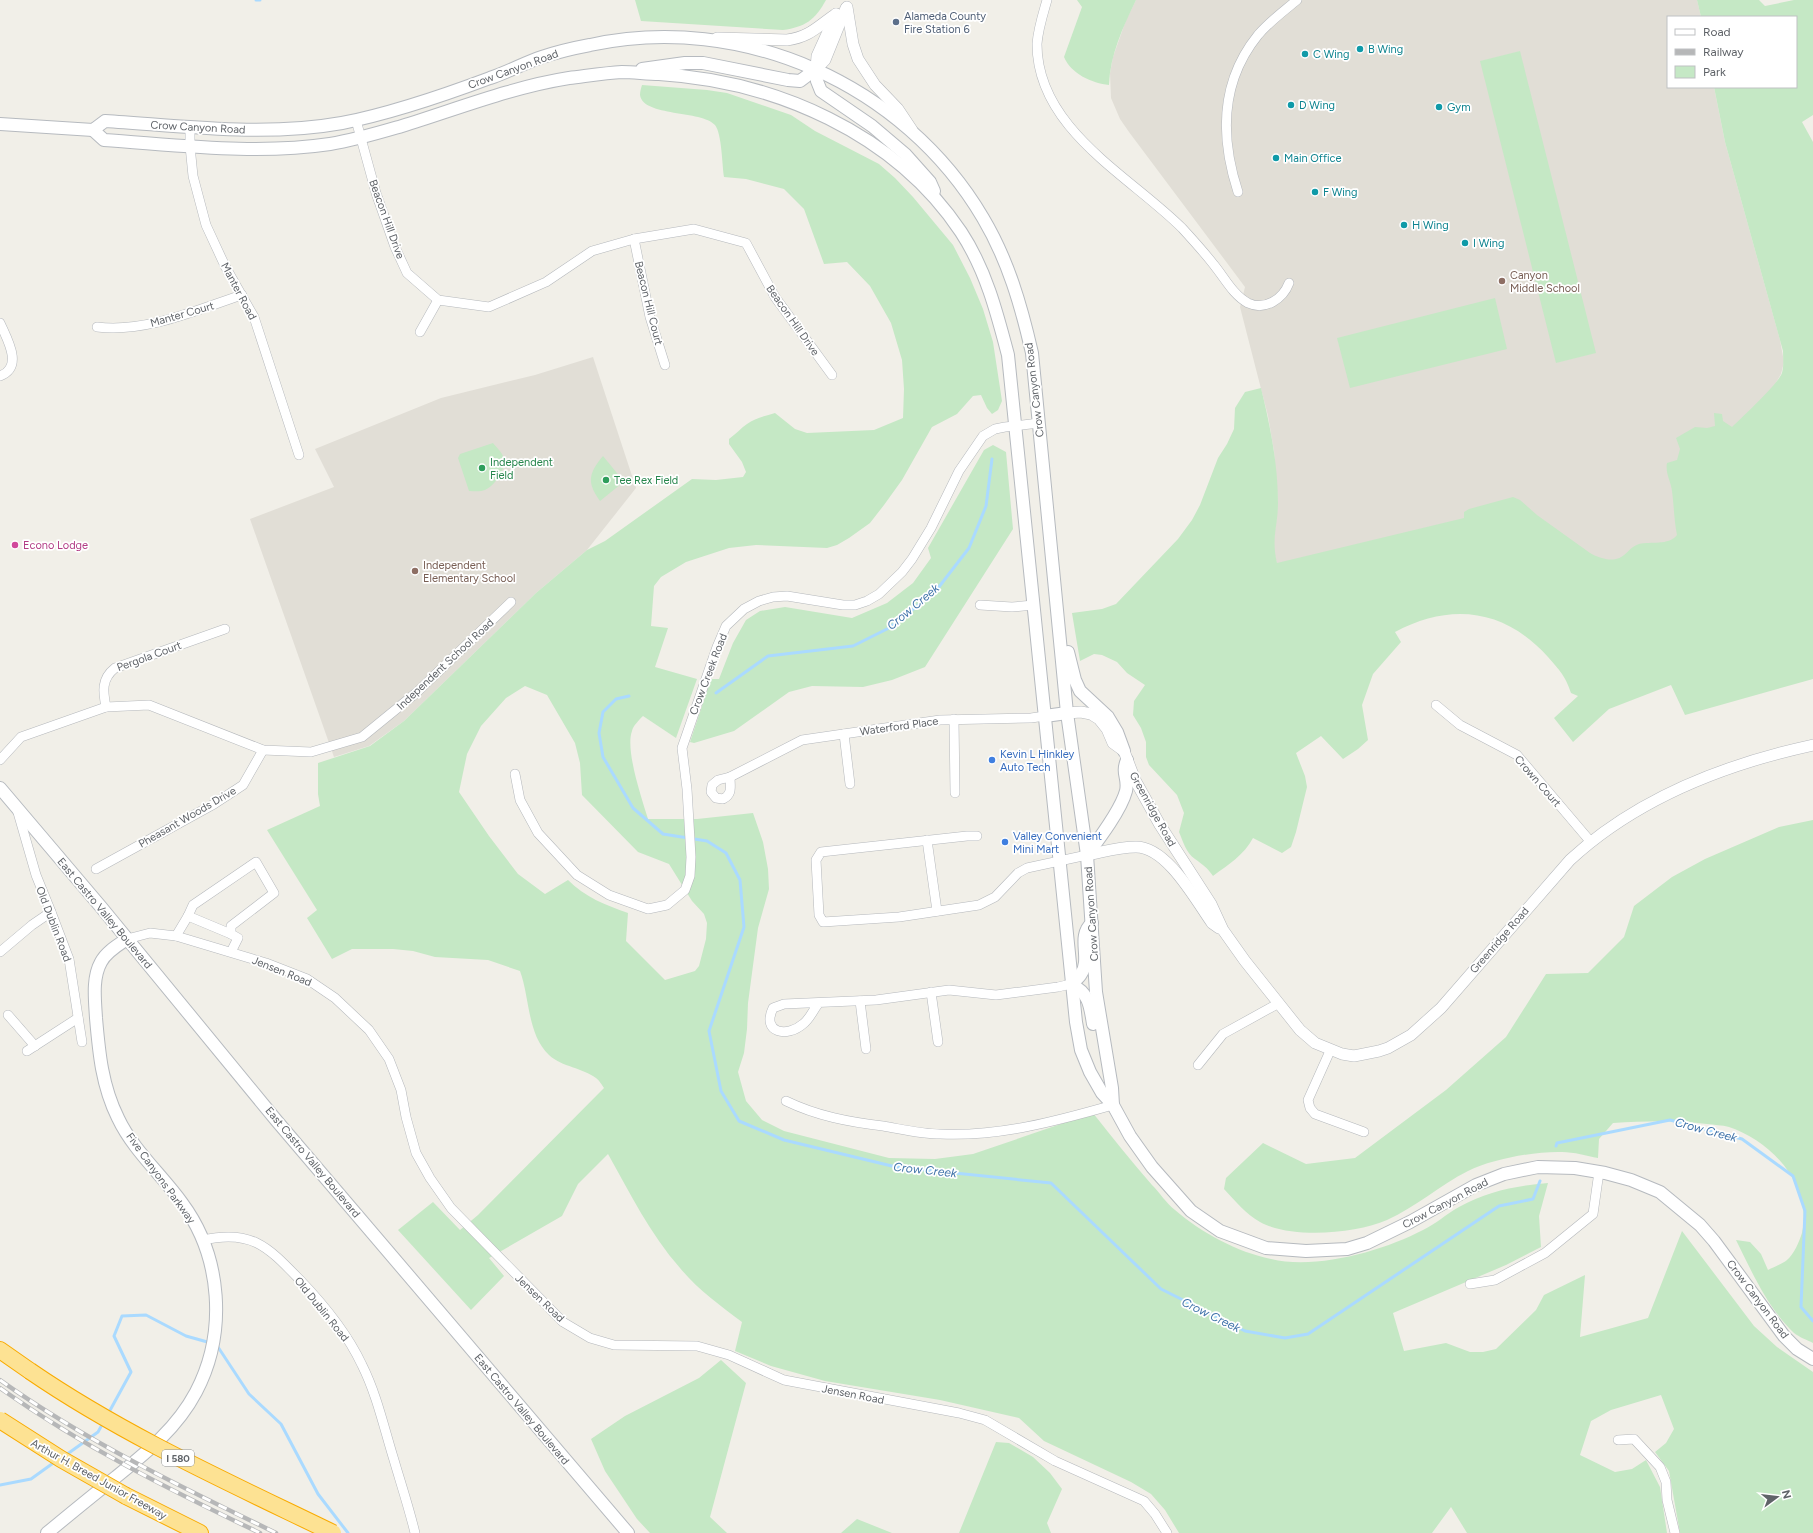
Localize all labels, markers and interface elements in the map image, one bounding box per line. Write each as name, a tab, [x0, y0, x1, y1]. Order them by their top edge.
place label: Alameda County Fire Station 6	[904, 10, 986, 36]
legend	[1667, 16, 1797, 88]
marker: Alameda County Fire Station 6	[891, 17, 901, 27]
text: Road	[1703, 25, 1731, 39]
place label: B Wing	[1368, 43, 1403, 56]
marker: B Wing	[1355, 44, 1365, 54]
text: Railway	[1703, 45, 1744, 59]
street label: Crow Canyon Road	[466, 47, 560, 92]
place label: C Wing	[1313, 48, 1349, 61]
marker: C Wing	[1300, 49, 1310, 59]
text: Park	[1703, 65, 1726, 79]
place label: D Wing	[1299, 99, 1335, 112]
marker: D Wing	[1286, 100, 1296, 110]
place label: Gym	[1447, 101, 1471, 114]
marker: Gym	[1434, 102, 1444, 112]
street label: Crow Canyon Road	[150, 119, 246, 136]
place label: Main Office	[1284, 152, 1342, 165]
marker: Main Office	[1271, 153, 1281, 163]
street label: Beacon Hill Drive	[366, 178, 407, 261]
place label: F Wing	[1323, 186, 1357, 199]
marker: F Wing	[1310, 187, 1320, 197]
place label: H Wing	[1412, 219, 1449, 232]
marker: H Wing	[1399, 220, 1409, 230]
place label: I Wing	[1473, 237, 1504, 250]
marker: I Wing	[1460, 238, 1470, 248]
street label: Manter Road	[218, 260, 259, 322]
street label: Beacon Hill Court	[632, 260, 665, 347]
place label: Canyon Middle School	[1510, 269, 1580, 295]
marker: Canyon Middle School	[1497, 276, 1507, 286]
street label: Beacon Hill Drive	[763, 282, 822, 358]
street label: Manter Court	[149, 299, 216, 330]
street label: Crow Canyon Road	[1022, 342, 1047, 438]
place label: Independent Field	[490, 456, 553, 482]
marker: Independent Field	[477, 463, 487, 473]
place label: Tee Rex Field	[614, 474, 678, 487]
marker: Tee Rex Field	[601, 475, 611, 485]
place label: Econo Lodge	[23, 539, 88, 552]
marker: Econo Lodge	[10, 540, 20, 550]
place label: Independent Elementary School	[423, 559, 515, 585]
marker: Independent Elementary School	[410, 566, 420, 576]
water label: Crow Creek	[884, 580, 943, 633]
street label: Independent School Road	[394, 616, 496, 713]
street label: Crow Creek Road	[687, 632, 730, 717]
street label: Pergola Court	[115, 639, 183, 674]
street label: Waterford Place	[859, 715, 939, 738]
place label: Kevin L Hinkley Auto Tech	[1000, 748, 1075, 774]
street label: Crown Court	[1512, 753, 1563, 810]
marker: Kevin L Hinkley Auto Tech	[987, 755, 997, 765]
street label: Greenridge Road	[1127, 770, 1178, 849]
street label: Pheasant Woods Drive	[136, 784, 238, 851]
place label: Valley Convenient Mini Mart	[1013, 830, 1102, 856]
marker: Valley Convenient Mini Mart	[1000, 837, 1010, 847]
street label: East Castro Valley Boulevard	[54, 855, 155, 971]
street label: Crow Canyon Road	[1082, 866, 1101, 962]
street label: Old Dublin Road	[33, 885, 74, 964]
street label: Greenridge Road	[1467, 905, 1532, 976]
street label: Jensen Road	[250, 954, 314, 989]
street label: East Castro Valley Boulevard	[262, 1104, 363, 1220]
water label: Crow Creek	[1673, 1115, 1740, 1145]
street label: Five Canyons Parkway	[123, 1130, 198, 1226]
water label: Crow Creek	[893, 1160, 959, 1180]
street label: Crow Canyon Road	[1400, 1175, 1490, 1231]
street label: Crow Canyon Road	[1724, 1257, 1791, 1341]
street label: Jensen Road	[512, 1272, 567, 1325]
street label: Old Dublin Road	[292, 1274, 352, 1344]
water label: Crow Creek	[1179, 1295, 1244, 1336]
street label: East Castro Valley Boulevard	[471, 1351, 572, 1467]
street label: Jensen Road	[821, 1382, 885, 1407]
street label: Arthur H. Breed Junior Freeway	[28, 1437, 169, 1522]
road number: I 580	[162, 1450, 194, 1466]
north arrow	[1757, 1477, 1797, 1517]
text: N	[1779, 1489, 1794, 1500]

